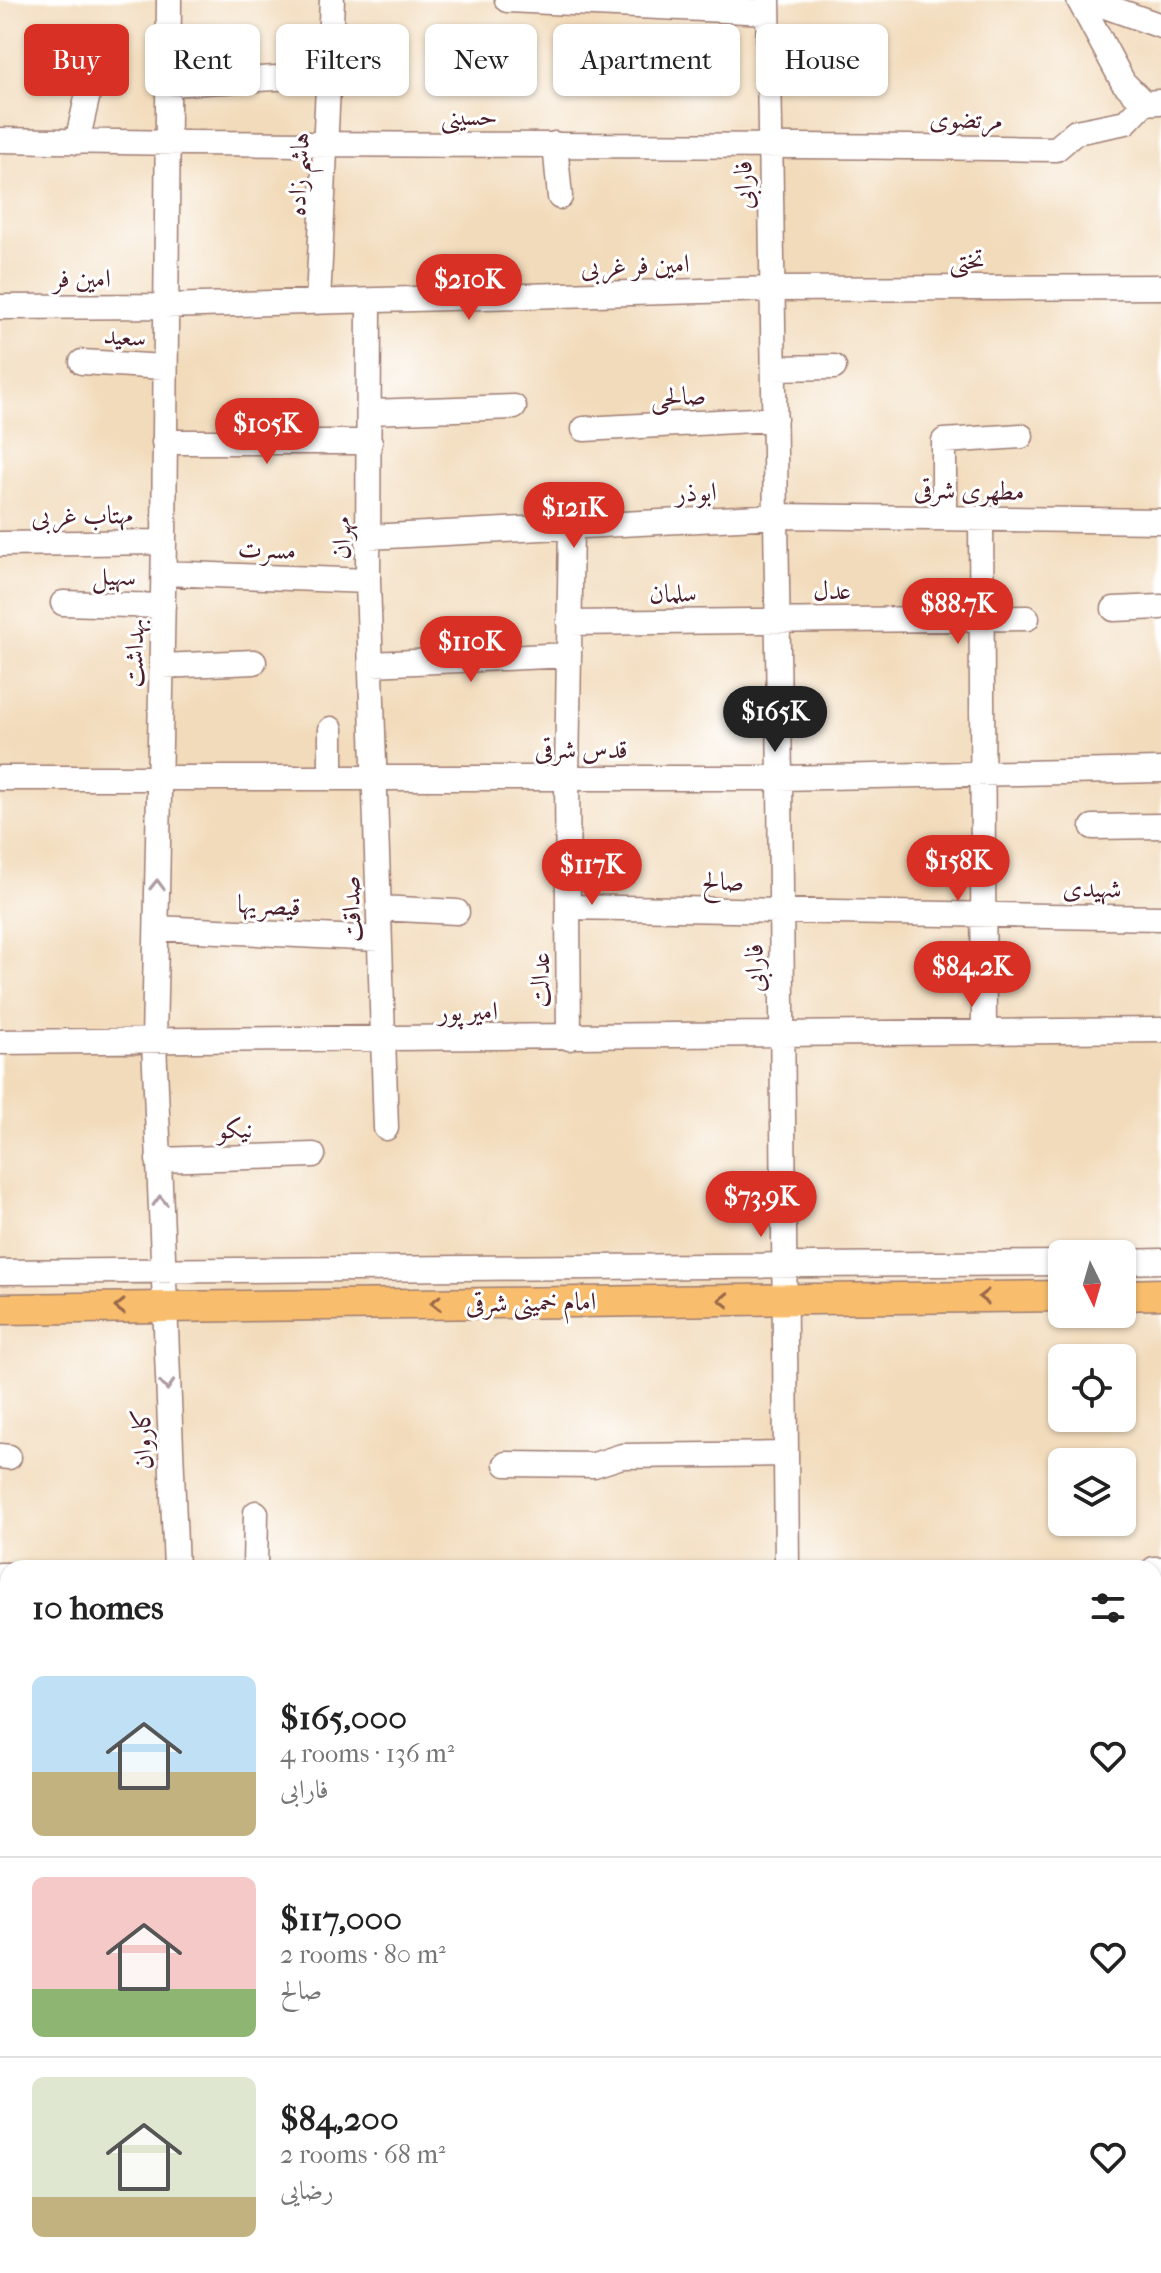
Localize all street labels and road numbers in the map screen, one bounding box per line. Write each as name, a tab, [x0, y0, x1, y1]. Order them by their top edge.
street label: حسینی	[440, 101, 498, 135]
street label: مرتضوی	[929, 103, 1003, 138]
street label: هاشم زاده	[281, 131, 326, 217]
street label: فارابی	[728, 160, 762, 210]
street label: تختی	[949, 245, 985, 279]
street label: امین فر غربی	[580, 248, 690, 286]
street label: امین فر	[50, 263, 111, 295]
street label: سعید	[102, 320, 147, 353]
street label: صالحی	[649, 380, 707, 415]
street label: مطهری شرقی	[913, 474, 1025, 508]
street label: ابوذر	[671, 476, 718, 510]
street label: مهتاب غربی	[31, 499, 133, 535]
street label: مهران	[326, 516, 358, 560]
street label: مسرت	[237, 533, 297, 567]
street label: سهیل	[92, 561, 136, 594]
street label: عدل	[813, 575, 851, 606]
street label: سلمان	[649, 578, 697, 609]
street label: بهداشت	[118, 618, 152, 688]
street label: قدس شرقی	[534, 734, 628, 766]
street label: صالح	[702, 866, 744, 903]
street label: شهیدی	[1062, 872, 1122, 906]
street label: صداقت	[335, 875, 368, 943]
street label: قیصریها	[236, 888, 302, 924]
street label: فارابی	[739, 943, 773, 993]
street label: عدالت	[525, 952, 556, 1008]
street label: امیر پور	[435, 995, 498, 1031]
street label: نیکو	[214, 1113, 253, 1147]
street label: امام خمینی شرقی	[465, 1286, 597, 1326]
street label: کاروان	[125, 1407, 160, 1470]

